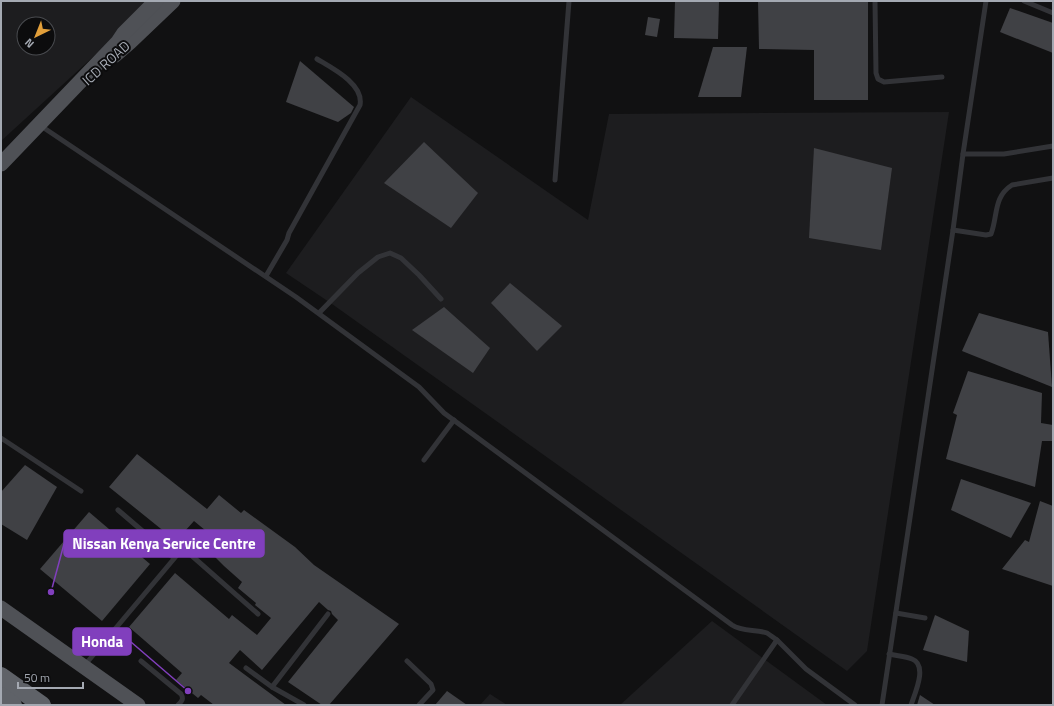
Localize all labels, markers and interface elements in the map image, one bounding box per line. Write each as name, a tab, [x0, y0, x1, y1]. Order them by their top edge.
north arrow	[16, 16, 56, 56]
text: N	[21, 35, 37, 52]
street label: ICD ROAD	[77, 35, 134, 90]
callout: Nissan Kenya Service Centre	[64, 530, 264, 557]
text: Nissan Kenya Service Centre	[72, 532, 256, 555]
callout: Honda	[73, 628, 131, 655]
text: Honda	[81, 630, 123, 653]
scale bar	[18, 664, 83, 690]
text: 50 m	[24, 668, 50, 687]

